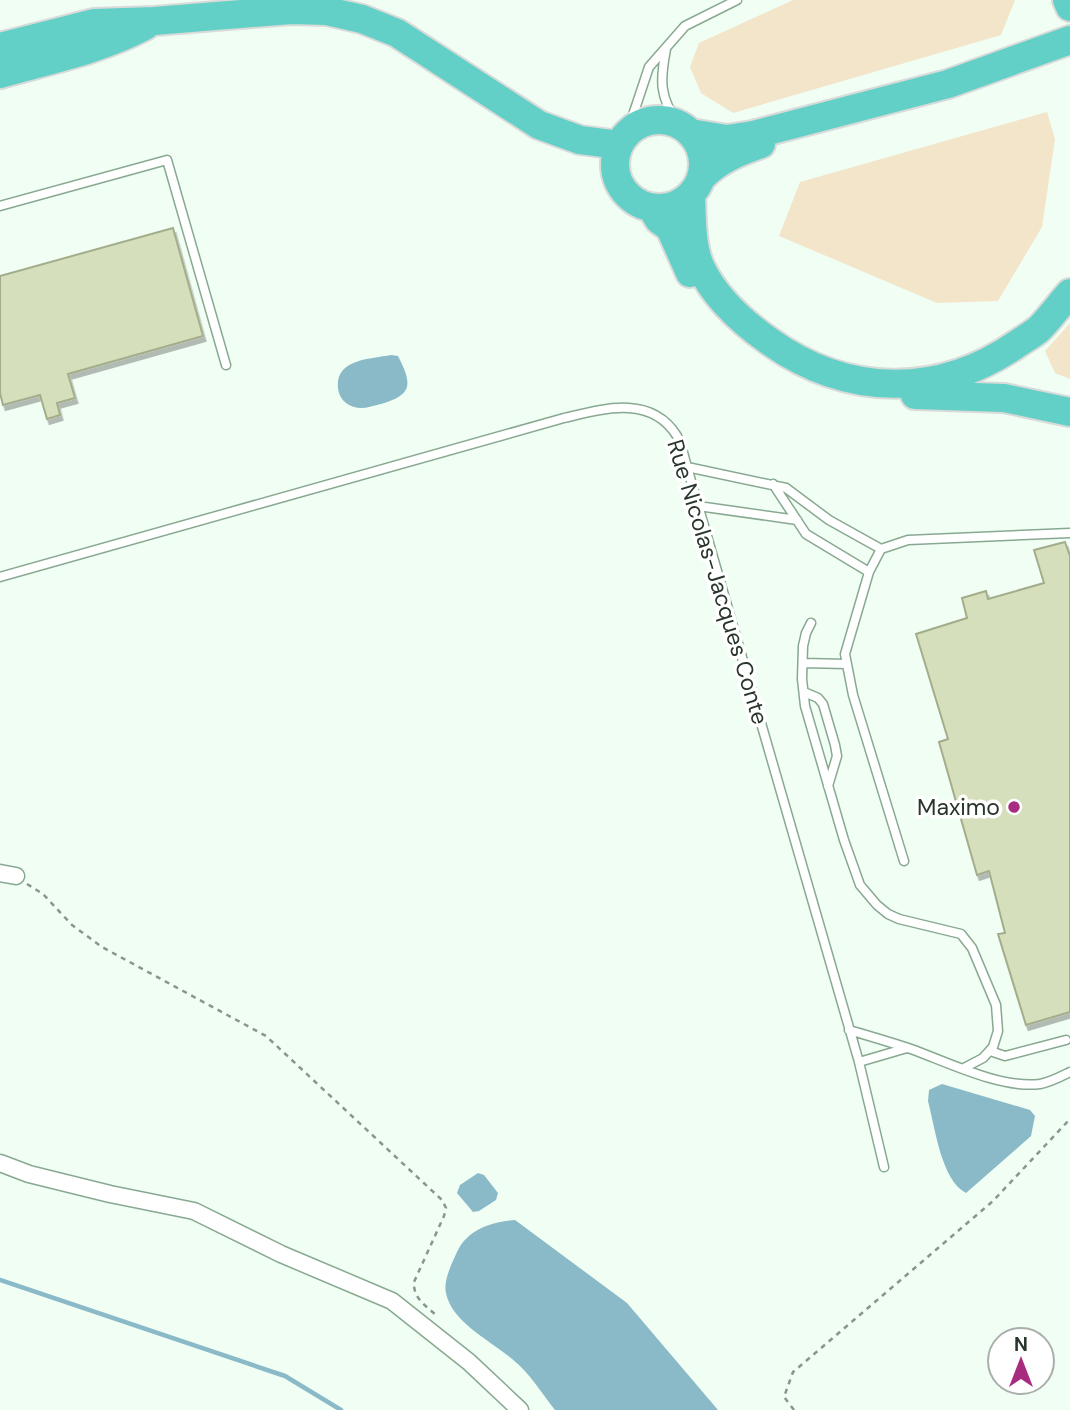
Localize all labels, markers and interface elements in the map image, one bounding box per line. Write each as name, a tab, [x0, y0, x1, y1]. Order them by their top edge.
street label: Rue Nicolas-Jacques Conte	[660, 436, 776, 728]
place label: Maximo	[917, 792, 1000, 822]
marker: Maximo	[1006, 799, 1022, 815]
north arrow	[986, 1326, 1056, 1396]
text: N	[1014, 1332, 1028, 1357]

